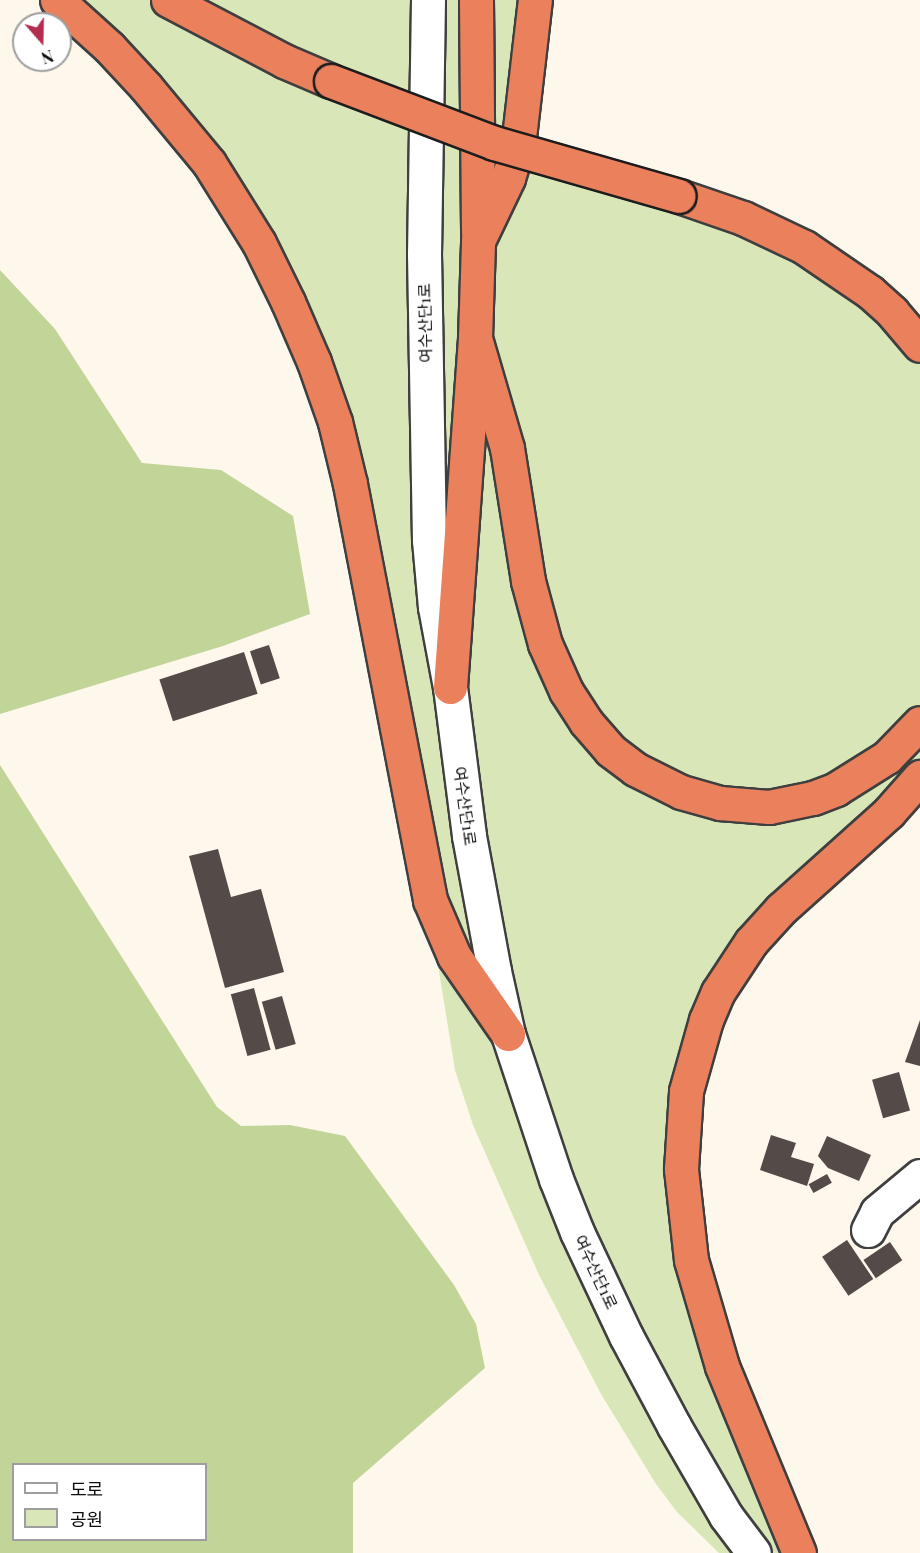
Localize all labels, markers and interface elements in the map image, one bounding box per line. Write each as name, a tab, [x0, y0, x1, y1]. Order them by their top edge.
north arrow	[12, 12, 72, 72]
text: N	[39, 46, 57, 69]
street label: 여수산단1로	[415, 283, 435, 363]
street label: 여수산단1로	[450, 765, 480, 847]
street label: 여수산단1로	[570, 1232, 622, 1312]
legend	[12, 1463, 207, 1541]
text: 도로	[70, 1477, 103, 1501]
text: 공원	[70, 1507, 103, 1531]

